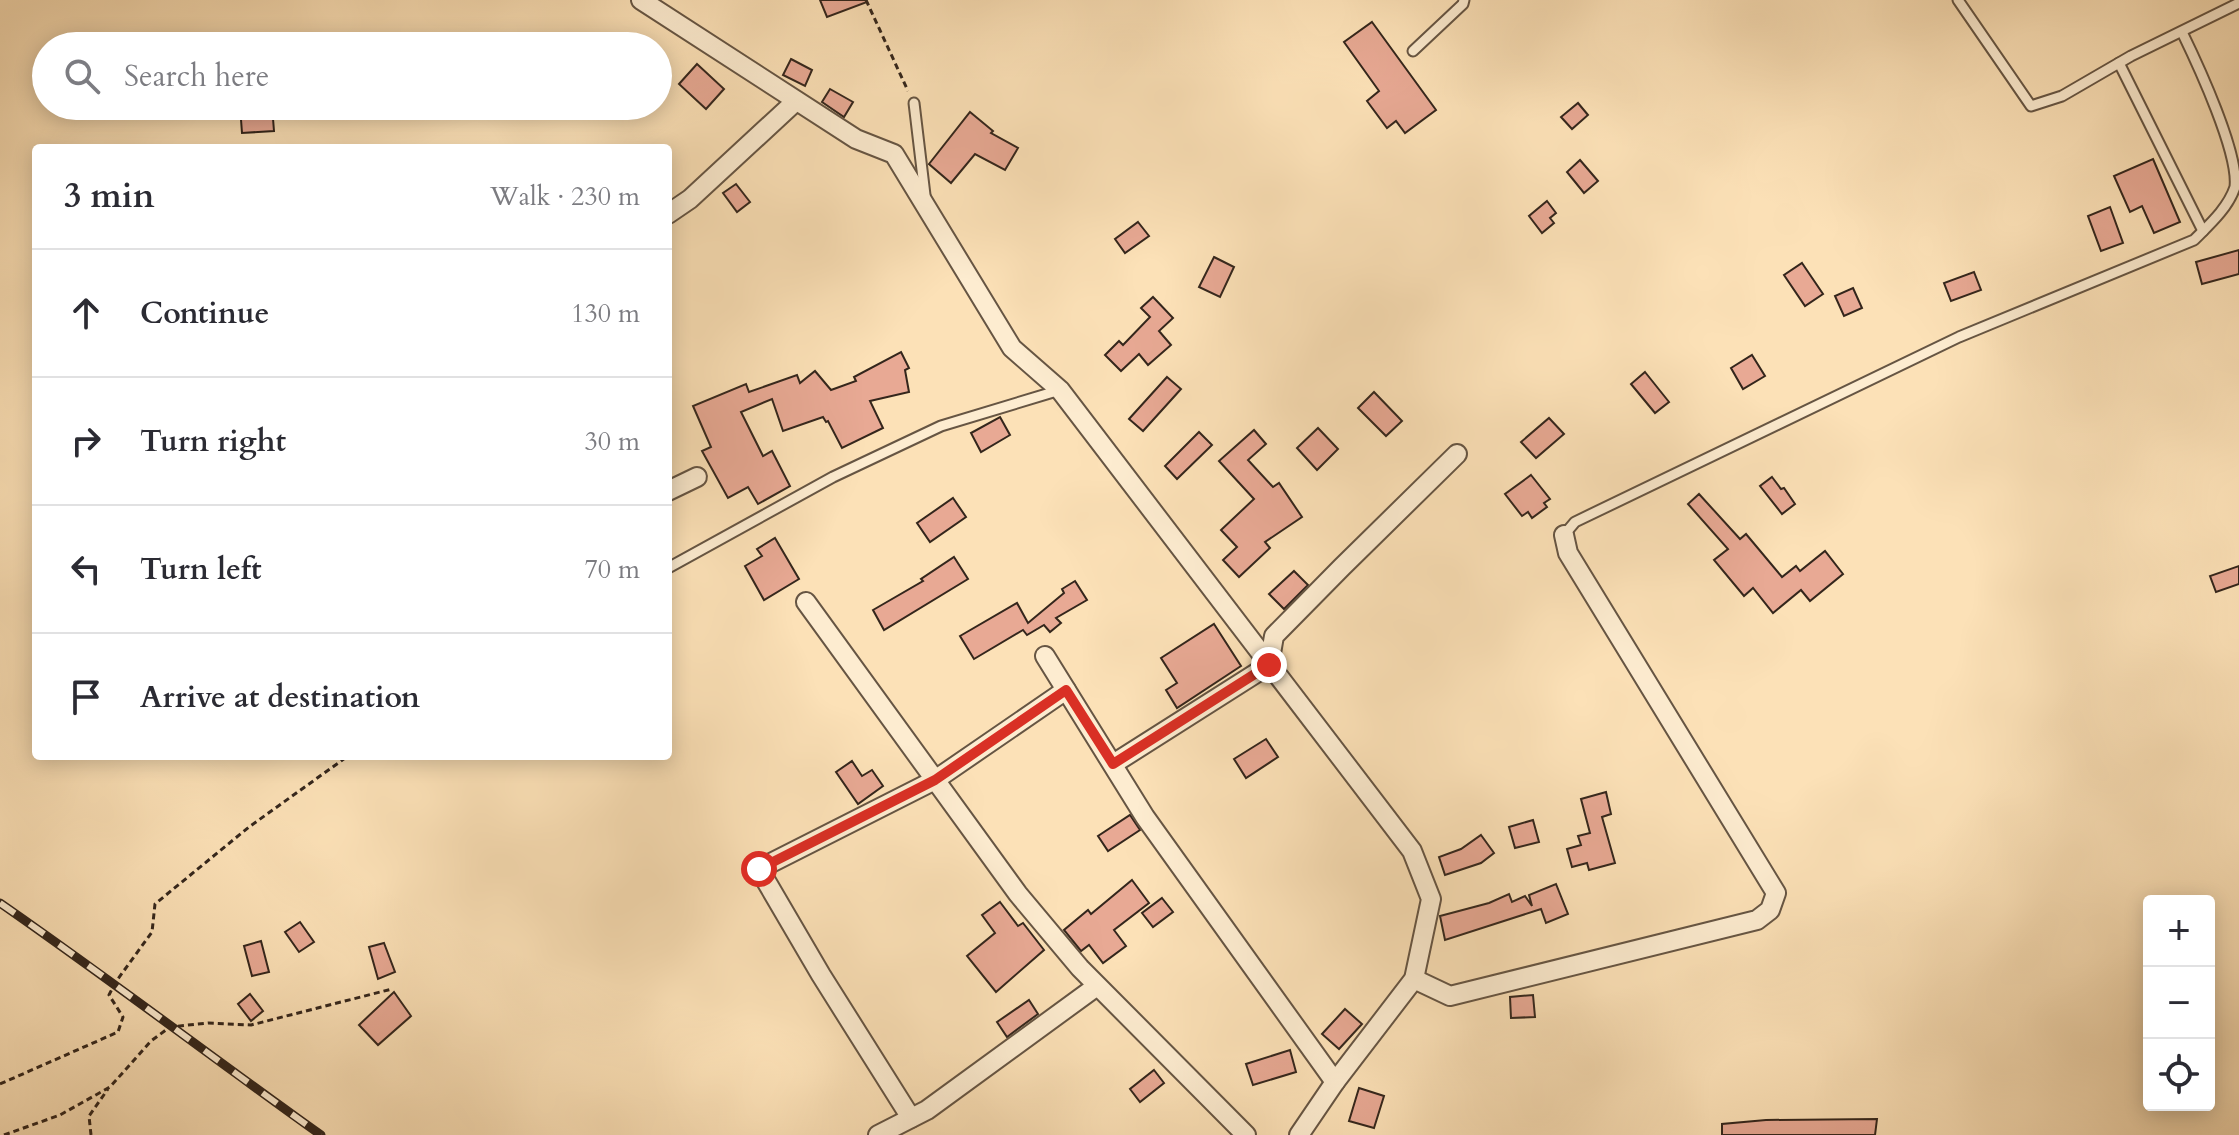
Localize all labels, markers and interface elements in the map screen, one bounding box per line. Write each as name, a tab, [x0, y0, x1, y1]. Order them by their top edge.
search box	[32, 32, 672, 120]
icon: search	[60, 54, 104, 98]
text: Search here	[124, 56, 269, 97]
text: 3 min	[64, 173, 155, 219]
text: Walk · 230 m	[490, 179, 640, 214]
icon: ahead	[64, 291, 108, 335]
text: Continue	[140, 293, 269, 334]
text: 130 m	[571, 296, 640, 331]
icon: right	[64, 419, 108, 463]
text: Turn right	[140, 421, 286, 462]
text: 30 m	[584, 424, 640, 459]
icon: left	[64, 547, 108, 591]
text: Turn left	[140, 549, 262, 590]
text: 70 m	[584, 552, 640, 587]
route end	[1251, 647, 1287, 683]
icon: arrive	[64, 675, 108, 719]
text: Arrive at destination	[140, 677, 420, 718]
route start	[741, 851, 777, 887]
map controls	[2143, 895, 2215, 1111]
button: +	[2143, 895, 2215, 967]
button: −	[2143, 967, 2215, 1039]
button: locate	[2143, 1039, 2215, 1111]

